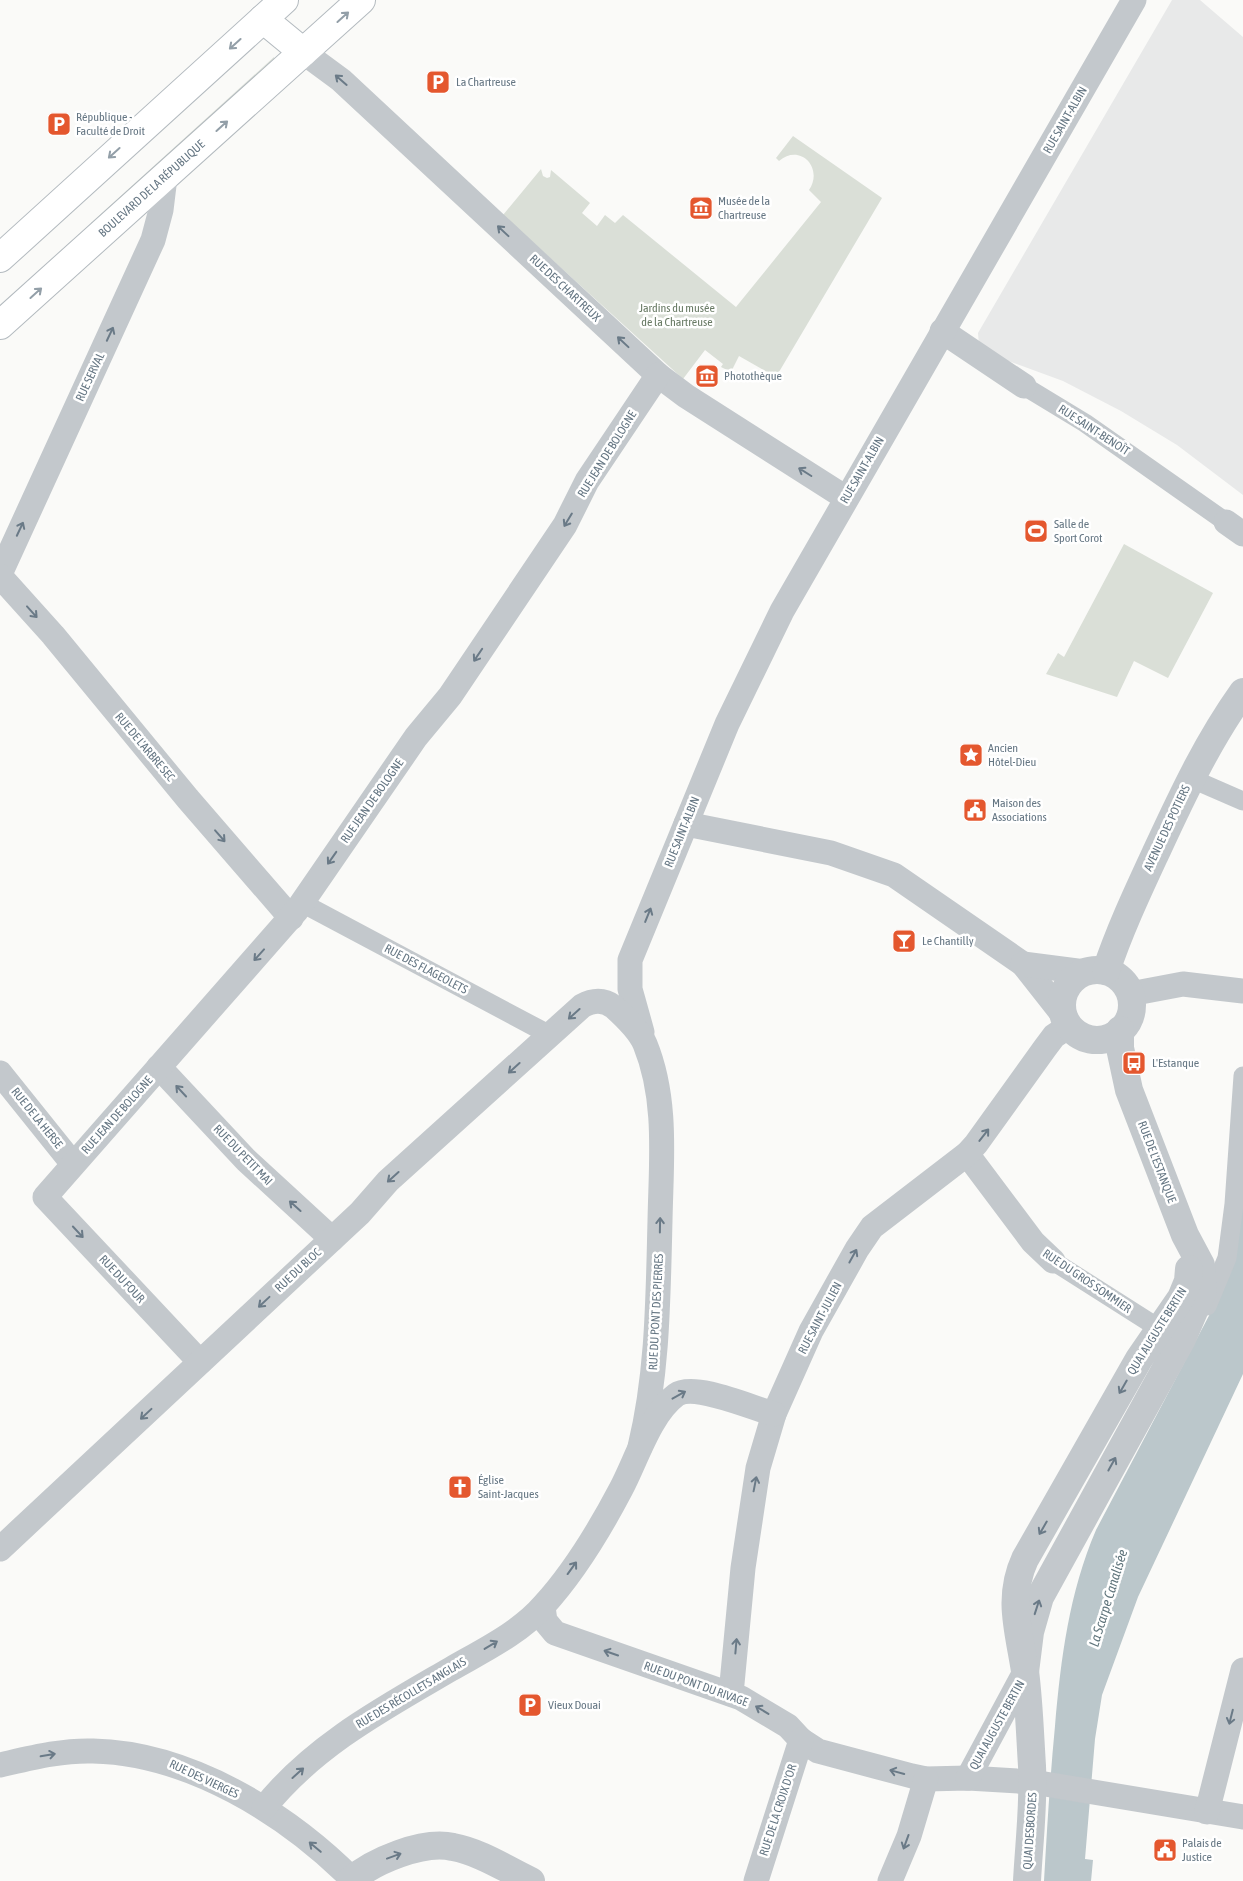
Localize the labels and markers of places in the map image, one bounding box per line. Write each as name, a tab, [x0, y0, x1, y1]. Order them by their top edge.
parking icon: La Chartreuse	[425, 69, 451, 95]
place label: La Chartreuse	[456, 75, 516, 89]
place label: République - Faculté de Droit	[76, 110, 145, 138]
parking icon: République - Faculté de Droit	[46, 111, 72, 137]
place label: Musée de la Chartreuse	[718, 194, 770, 222]
museum icon: Musée de la Chartreuse	[688, 195, 714, 221]
museum icon: Photothèque	[694, 363, 720, 389]
place label: Photothèque	[724, 369, 782, 383]
place label: Salle de Sport Corot	[1054, 517, 1103, 545]
sports icon: Salle de Sport Corot	[1023, 518, 1049, 544]
place label: Ancien Hôtel-Dieu	[988, 741, 1037, 769]
place icon: Ancien Hôtel-Dieu	[958, 742, 984, 768]
place label: Maison des Associations	[992, 796, 1047, 824]
public building icon: Maison des Associations	[962, 797, 988, 823]
bar icon: Le Chantilly	[891, 928, 917, 954]
place label: Le Chantilly	[922, 934, 974, 948]
bus stop icon: L'Estanque	[1121, 1050, 1147, 1076]
place label: L'Estanque	[1152, 1056, 1199, 1070]
place label: Église Saint-Jacques	[478, 1473, 539, 1501]
church icon: Église Saint-Jacques	[447, 1474, 473, 1500]
parking icon: Vieux Douai	[517, 1692, 543, 1718]
place label: Vieux Douai	[548, 1698, 601, 1712]
place label: Palais de Justice	[1182, 1836, 1222, 1864]
public building icon: Palais de Justice	[1152, 1837, 1178, 1863]

